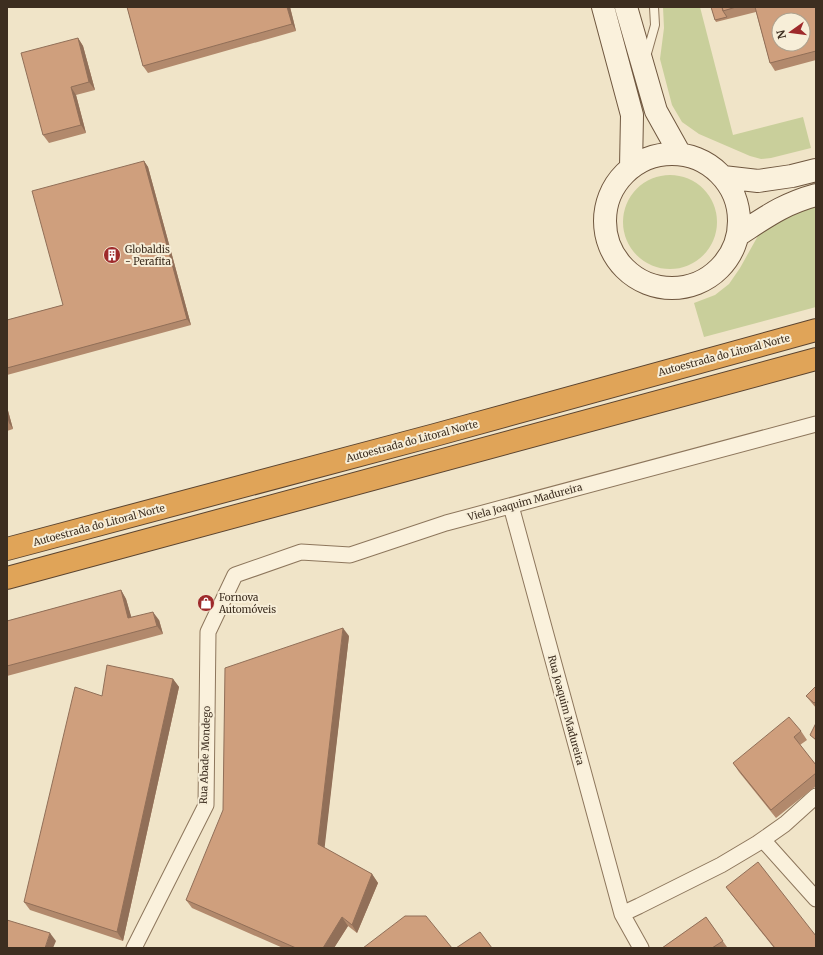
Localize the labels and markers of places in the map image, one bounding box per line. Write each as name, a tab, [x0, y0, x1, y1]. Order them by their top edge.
place label: Globaldis - Perafita	[125, 243, 171, 268]
building icon: Globaldis - Perafita	[102, 245, 122, 265]
place label: Fornova Automóveis	[218, 591, 276, 616]
shop icon: Fornova Automóveis	[196, 593, 216, 613]

